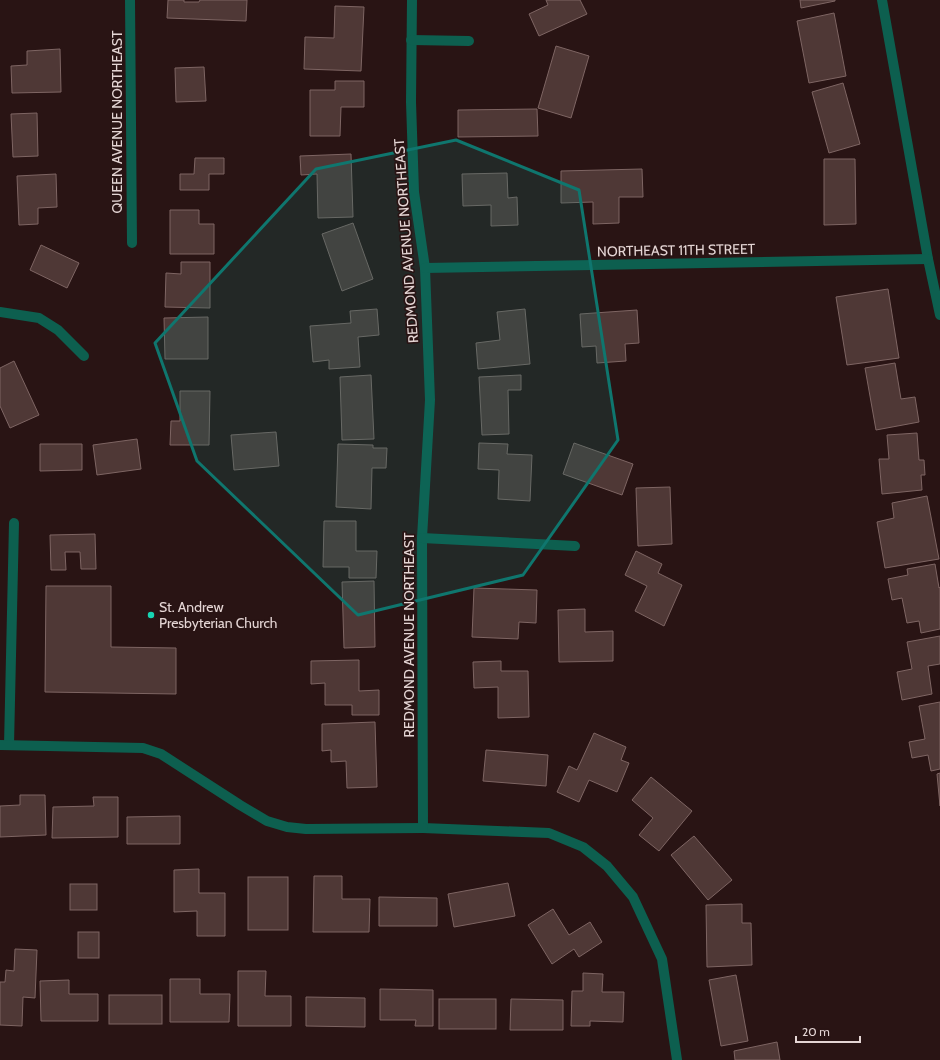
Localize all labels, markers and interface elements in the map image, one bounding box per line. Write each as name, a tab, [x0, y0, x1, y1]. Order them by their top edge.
street label: QUEEN AVENUE NORTHEAST	[108, 30, 126, 213]
street label: REDMOND AVENUE NORTHEAST	[390, 138, 422, 344]
street label: NORTHEAST 11TH STREET	[597, 240, 756, 260]
street label: REDMOND AVENUE NORTHEAST	[400, 532, 418, 737]
place label: St. Andrew Presbyterian Church	[159, 598, 277, 632]
marker: St. Andrew Presbyterian Church	[146, 610, 156, 620]
scale bar	[796, 1018, 860, 1044]
text: 20 m	[802, 1024, 830, 1039]

